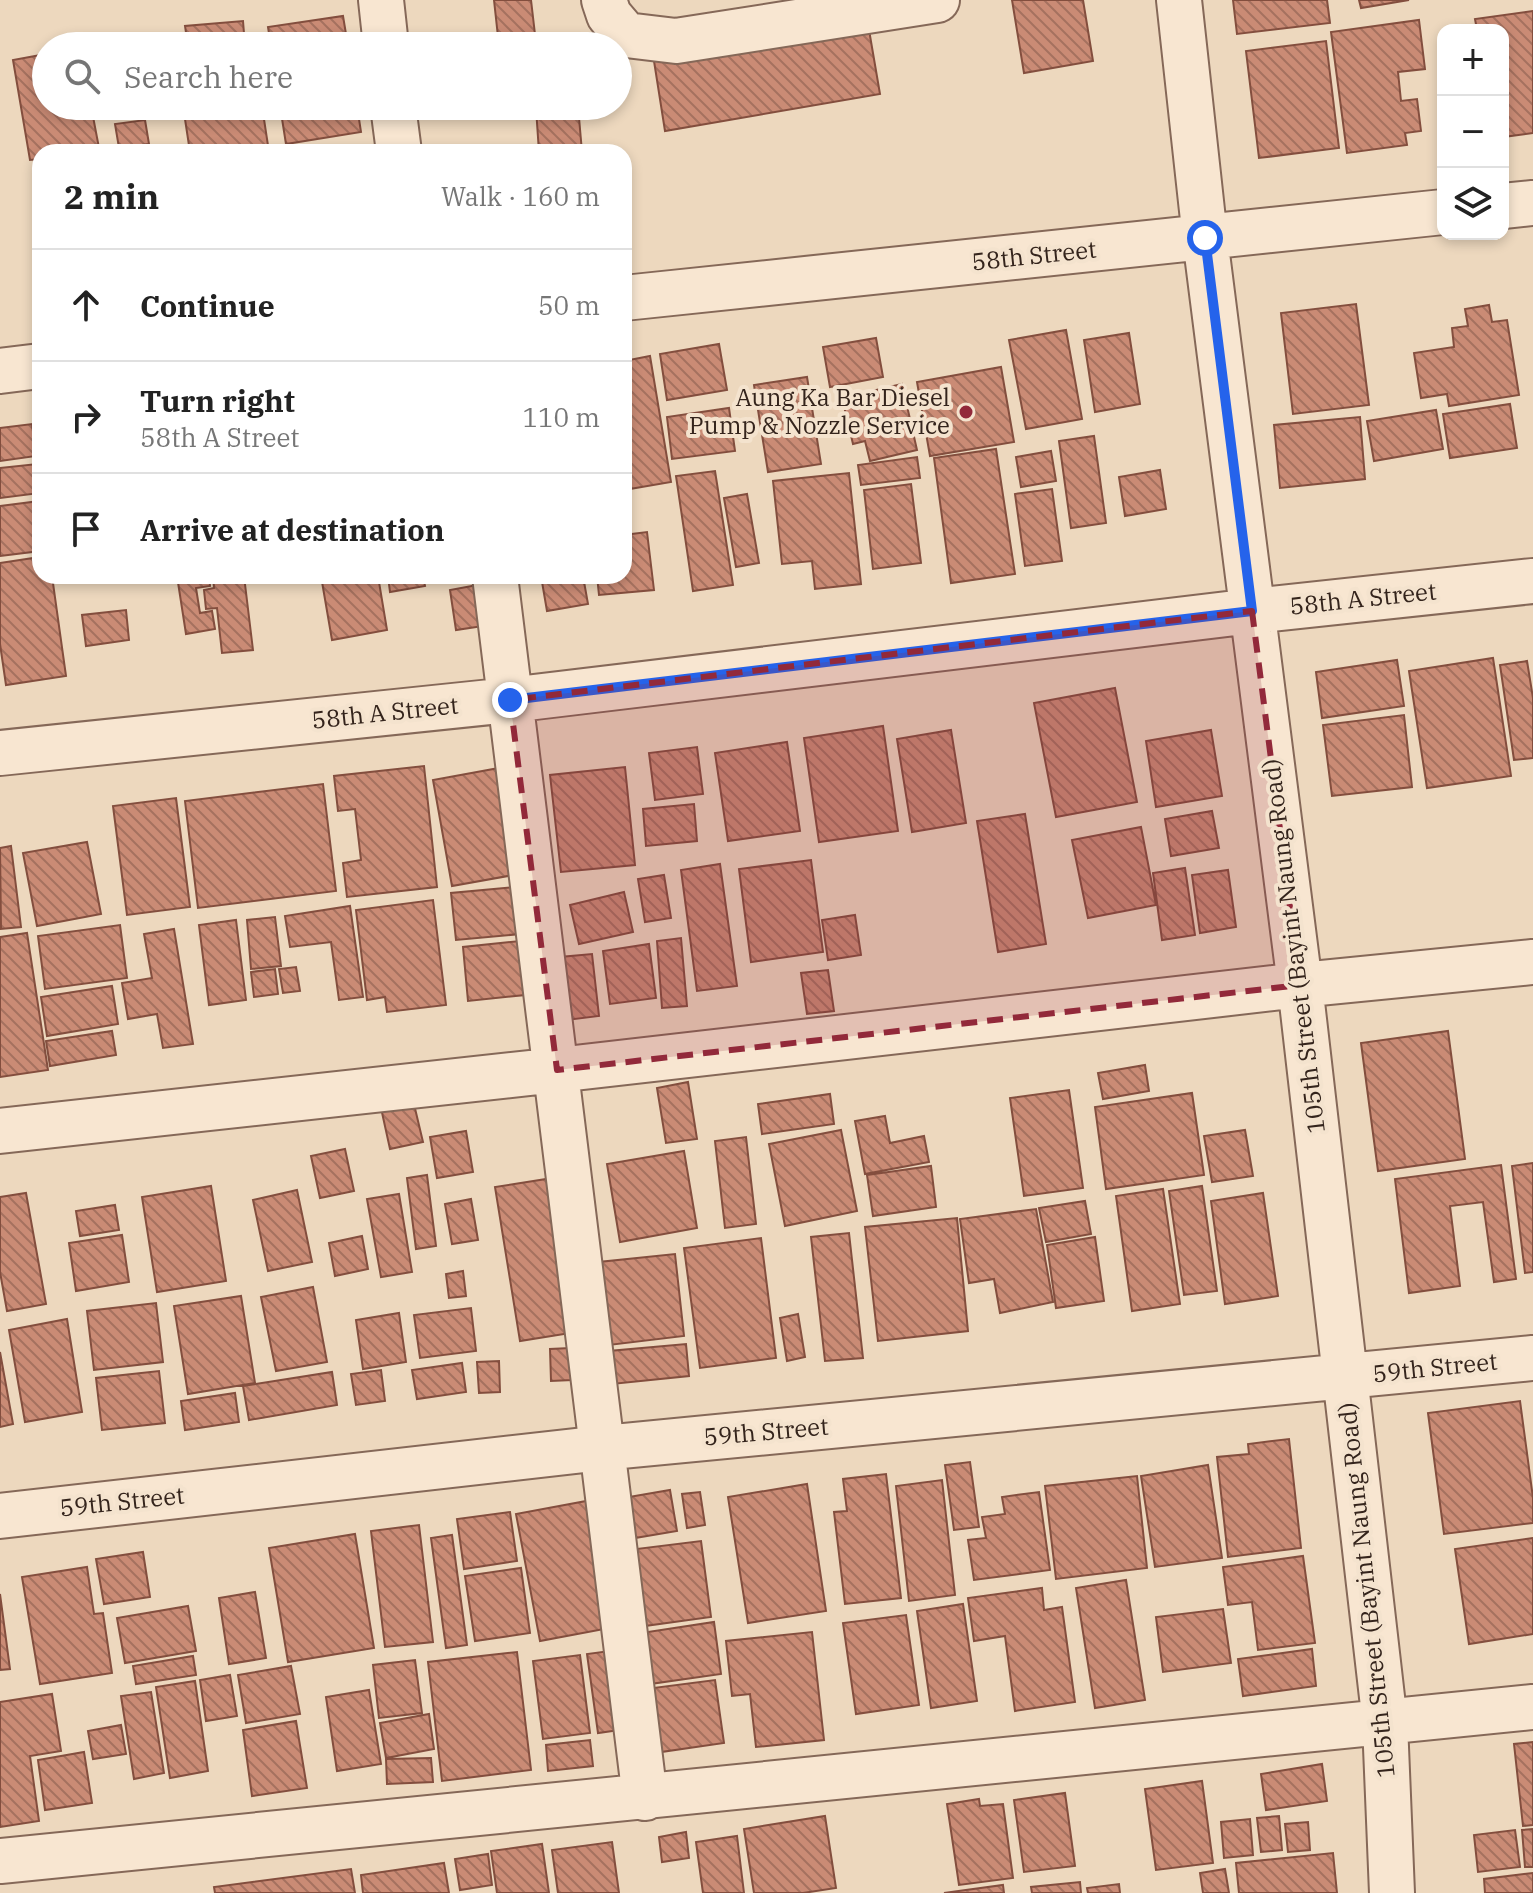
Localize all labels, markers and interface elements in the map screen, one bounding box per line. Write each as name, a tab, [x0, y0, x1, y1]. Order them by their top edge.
map controls	[1437, 24, 1509, 240]
button: +	[1437, 24, 1509, 96]
search box	[32, 32, 632, 120]
icon: search	[60, 54, 104, 98]
text: Search here	[124, 57, 293, 96]
button: −	[1437, 96, 1509, 168]
button: layers	[1437, 168, 1509, 240]
text: 2 min	[64, 174, 159, 218]
text: Walk · 160 m	[441, 179, 600, 213]
route start	[1187, 220, 1223, 256]
street label: 58th Street	[970, 233, 1098, 277]
icon: ahead	[64, 283, 108, 327]
text: Continue	[140, 286, 275, 325]
text: 50 m	[538, 288, 600, 322]
text: Turn right	[140, 381, 295, 420]
place label: Aung Ka Bar Diesel Pump & Nozzle Service	[689, 381, 950, 441]
icon: right	[64, 395, 108, 439]
text: 110 m	[522, 400, 600, 434]
marker: Aung Ka Bar Diesel Pump & Nozzle Service	[957, 403, 975, 421]
text: 58th A Street	[140, 420, 300, 454]
icon: arrive	[64, 507, 108, 551]
text: Arrive at destination	[140, 510, 445, 549]
street label: 58th A Street	[1288, 574, 1438, 622]
route end	[492, 682, 528, 718]
street label: 58th A Street	[310, 688, 460, 736]
street label: 105th Street (Bayint Naung Road)	[1254, 757, 1332, 1135]
street label: 59th Street	[1371, 1345, 1499, 1389]
street label: 105th Street (Bayint Naung Road)	[1330, 1401, 1402, 1779]
street label: 59th Street	[702, 1410, 830, 1452]
street label: 59th Street	[58, 1479, 186, 1523]

